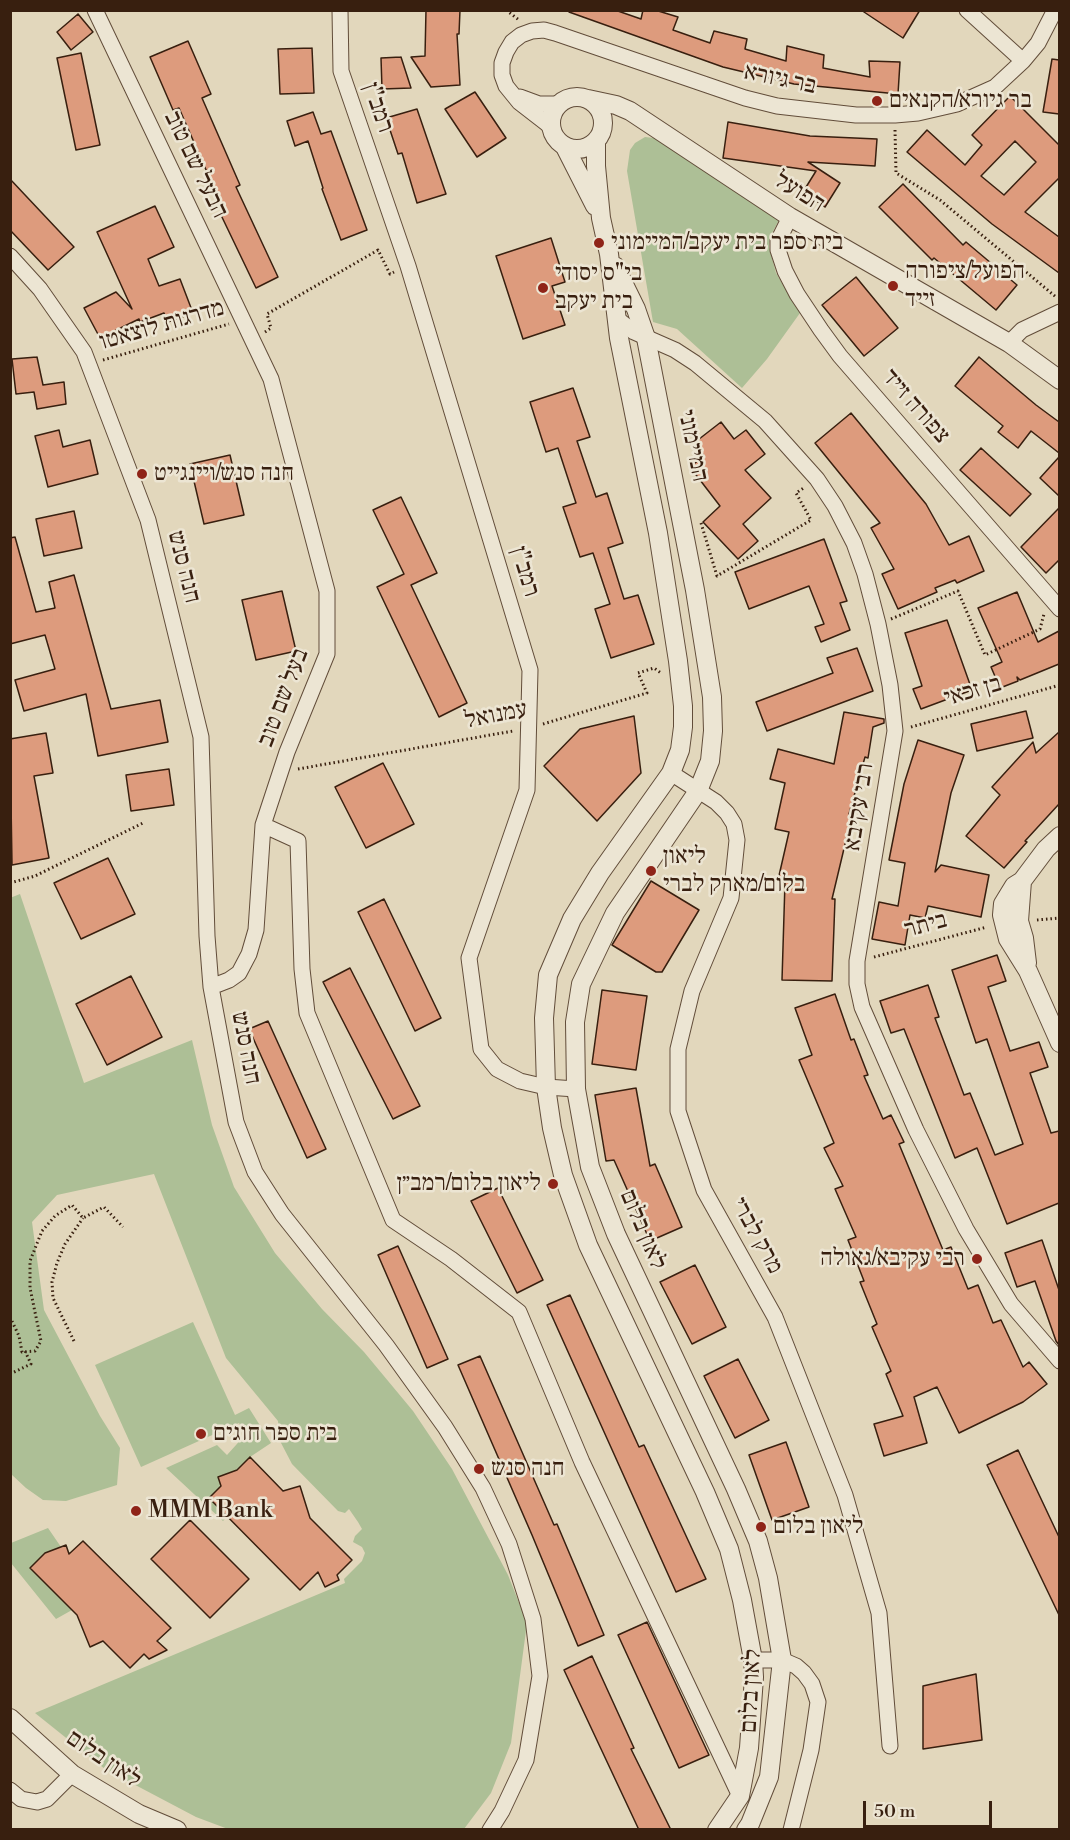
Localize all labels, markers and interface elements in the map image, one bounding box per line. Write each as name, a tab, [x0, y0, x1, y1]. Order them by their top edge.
street label: בר גיורא	[741, 58, 819, 102]
street label: רמב"ן	[355, 79, 399, 137]
place label: בר גיורא/הקנאים	[889, 87, 1032, 115]
marker: בר גיורא/הקנאים	[870, 94, 884, 108]
street label: הבעל שם טוב	[157, 107, 233, 223]
street label: הפועל	[768, 166, 830, 220]
place label: בית ספר בית יעקב/המיימוני	[611, 229, 843, 257]
marker: בית ספר בית יעקב/המיימוני	[592, 236, 606, 250]
place label: הפועל/ציפורה זייד	[905, 258, 1025, 314]
place label: בי"ס יסודי בית יעקב	[555, 260, 642, 316]
marker: הפועל/ציפורה זייד	[886, 279, 900, 293]
marker: בי"ס יסודי בית יעקב	[536, 281, 550, 295]
street label: מדרגות לוצאטו	[96, 294, 228, 358]
street label: צפורה זייד	[875, 364, 955, 450]
street label: המיימוני	[670, 407, 714, 485]
place label: חנה סנש/ויינגייט	[154, 460, 294, 488]
marker: חנה סנש/ויינגייט	[135, 467, 149, 481]
street label: חנה סנש	[160, 528, 206, 606]
street label: רמב"ן	[503, 543, 545, 601]
street label: בעל שם טוב	[252, 645, 316, 751]
street label: בן זכאי	[941, 670, 1005, 714]
street label: עמנואל	[462, 696, 530, 736]
street label: רבי עקיבא	[839, 761, 881, 853]
place label: ליאון בלום/מארק לברי	[663, 843, 805, 899]
marker: ליאון בלום/מארק לברי	[644, 864, 658, 878]
street label: ביתר	[902, 907, 950, 945]
street label: חנה סנש	[224, 1009, 266, 1087]
place label: ליאון בלום/רמב״ן	[397, 1170, 541, 1198]
marker: ליאון בלום/רמב״ן	[546, 1177, 560, 1191]
street label: לאון בלום	[612, 1186, 672, 1274]
street label: מרק לברי	[723, 1193, 789, 1279]
place label: רבי עקיבא/גאולה	[820, 1245, 965, 1273]
marker: רבי עקיבא/גאולה	[970, 1252, 984, 1266]
place label: בית ספר חוגים	[213, 1420, 337, 1448]
marker: בית ספר חוגים	[194, 1427, 208, 1441]
place label: חנה סנש	[491, 1455, 565, 1483]
marker: חנה סנש	[472, 1462, 486, 1476]
place label: MMM Bank	[148, 1497, 272, 1525]
marker: MMM Bank	[129, 1504, 143, 1518]
place label: ליאון בלום	[773, 1513, 864, 1541]
marker: ליאון בלום	[754, 1520, 768, 1534]
street label: לאון בלום	[735, 1648, 769, 1734]
street label: לאון בלום	[60, 1725, 146, 1795]
scale bar	[866, 1789, 995, 1827]
text: 50 m	[874, 1800, 915, 1823]

